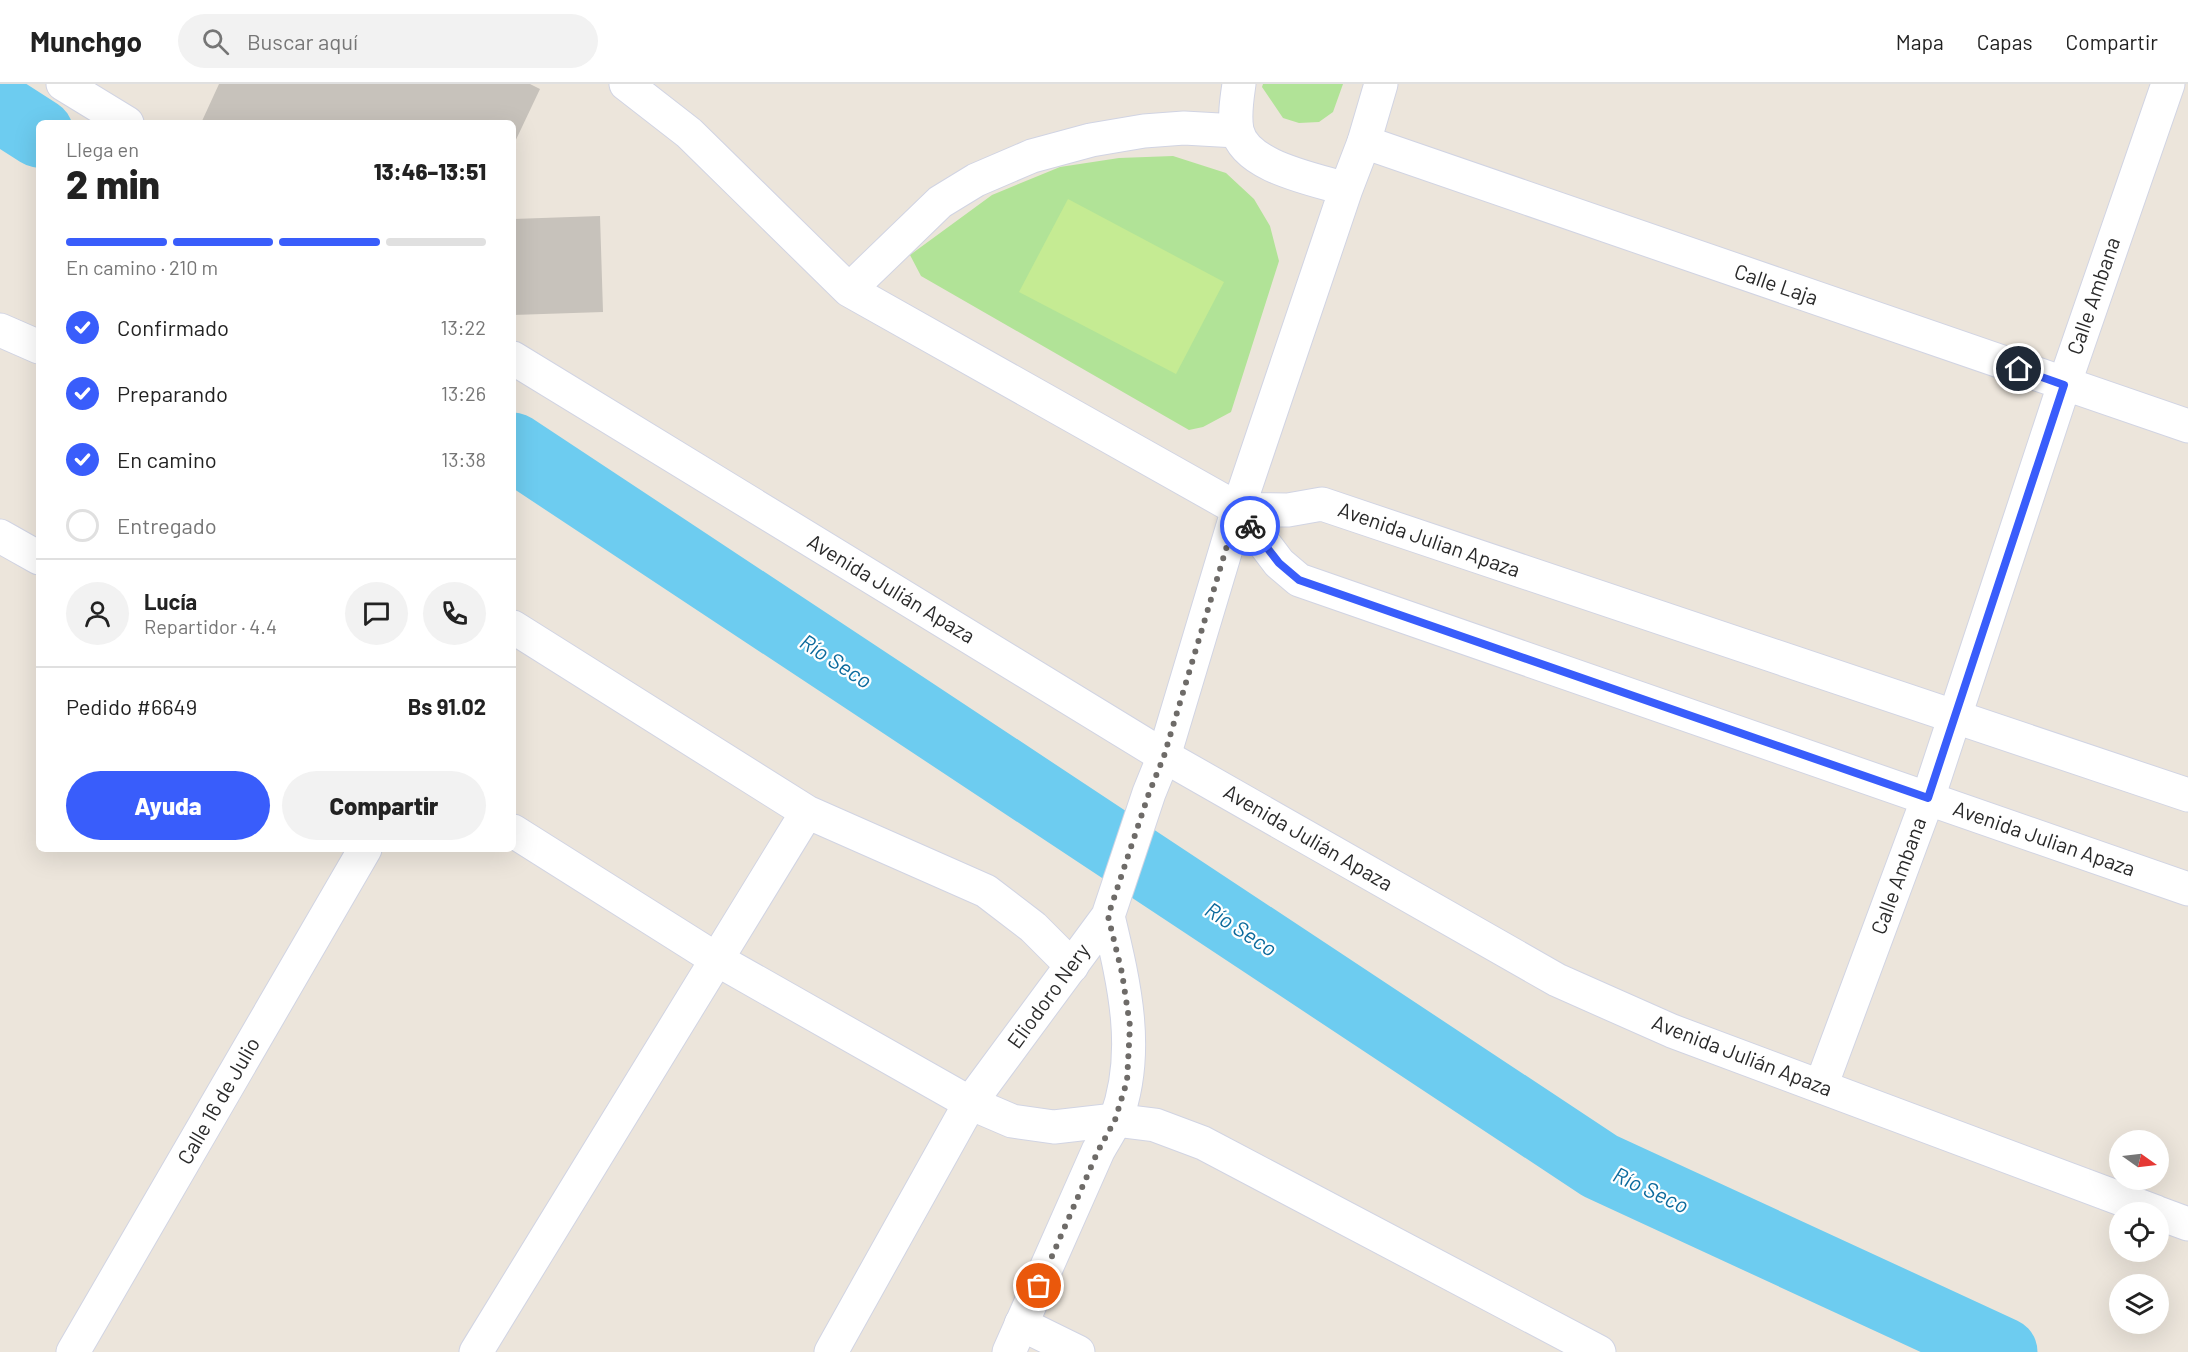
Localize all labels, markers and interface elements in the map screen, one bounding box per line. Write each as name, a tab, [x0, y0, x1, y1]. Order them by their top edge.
search box	[178, 14, 598, 68]
text: Munchgo	[30, 24, 142, 58]
icon: search	[199, 25, 232, 58]
text: Buscar aquí	[247, 28, 358, 54]
text: Mapa	[1896, 29, 1944, 54]
text: Capas	[1977, 29, 2033, 54]
text: Compartir	[2066, 29, 2158, 54]
text: Llega en	[66, 137, 139, 161]
text: 13:46–13:51	[374, 158, 486, 184]
text: 2 min	[66, 160, 160, 207]
street label: Calle Ambana	[2061, 233, 2124, 358]
text: En camino · 210 m	[66, 255, 218, 279]
street label: Calle Laja	[1731, 258, 1822, 310]
icon: check	[66, 311, 99, 344]
text: Confirmado	[117, 314, 229, 340]
text: 13:22	[440, 315, 486, 339]
pin	[1993, 343, 2044, 394]
icon: home	[2002, 352, 2035, 385]
icon: check	[66, 377, 99, 410]
text: Preparando	[117, 380, 228, 406]
text: 13:26	[441, 381, 486, 405]
icon: check	[66, 443, 99, 476]
text: En camino	[117, 446, 217, 472]
text: 13:38	[441, 447, 486, 471]
courier	[1220, 496, 1280, 556]
street label: Avenida Julian Apaza	[1335, 496, 1524, 581]
icon: bike	[1234, 510, 1267, 543]
text: Entregado	[117, 512, 217, 538]
street label: Avenida Julián Apaza	[803, 528, 980, 648]
button: person	[66, 582, 129, 645]
button: chat	[345, 582, 408, 645]
button: phone	[423, 582, 486, 645]
text: Lucía	[144, 588, 197, 614]
text: Repartidor · 4.4	[144, 614, 277, 638]
water label: Río Seco	[796, 627, 877, 693]
text: Pedido #6649	[66, 693, 197, 719]
text: Bs 91.02	[408, 693, 486, 719]
button: Ayuda	[66, 771, 270, 840]
button: Compartir	[282, 771, 486, 840]
street label: Avenida Julián Apaza	[1220, 778, 1398, 895]
street label: Avenida Julian Apaza	[1950, 795, 2139, 880]
street label: Calle Ambana	[1865, 814, 1930, 937]
water label: Río Seco	[1201, 895, 1282, 961]
street label: Eliodoro Nery	[1001, 937, 1094, 1053]
street label: Avenida Julián Apaza	[1649, 1009, 1836, 1100]
street label: Calle 16 de Julio	[171, 1032, 264, 1168]
north arrow	[2109, 1130, 2169, 1190]
map controls	[2109, 1130, 2169, 1334]
water label: Río Seco	[1610, 1160, 1693, 1218]
button: locate	[2109, 1202, 2169, 1262]
pin	[1013, 1260, 1064, 1311]
icon: bag	[1022, 1269, 1055, 1302]
button: layers	[2109, 1274, 2169, 1334]

